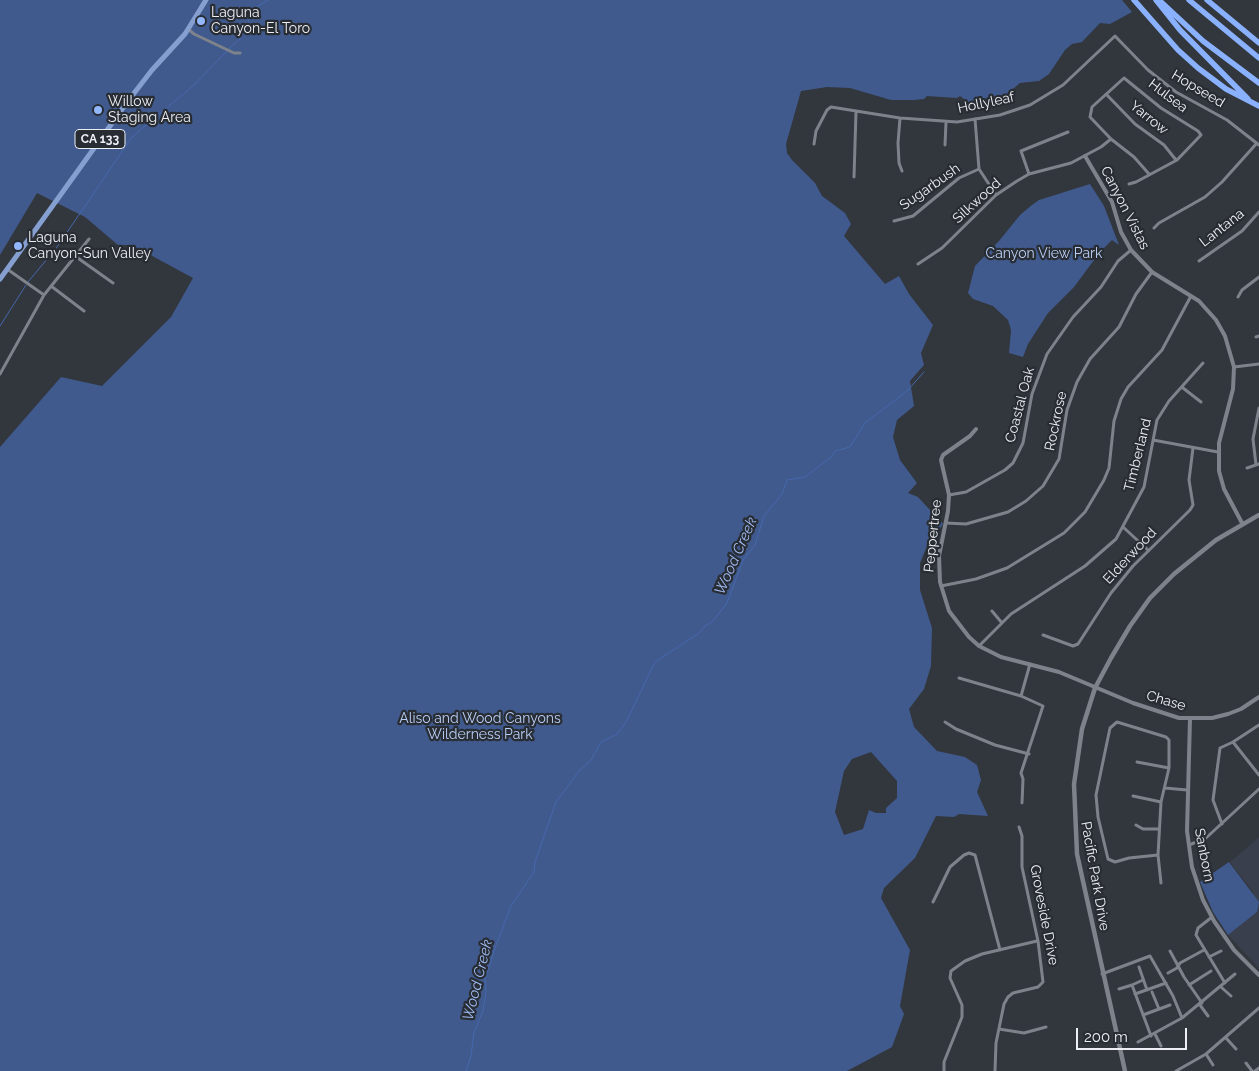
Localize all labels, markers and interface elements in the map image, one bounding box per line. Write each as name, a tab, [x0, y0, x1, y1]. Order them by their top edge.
place label: Laguna Canyon-El Toro	[211, 5, 310, 38]
marker: Laguna Canyon-El Toro	[195, 15, 207, 27]
street label: Hopseed	[1168, 67, 1228, 111]
street label: Hulsea	[1145, 76, 1191, 116]
street label: Hollyleaf	[956, 89, 1016, 117]
place label: Willow Staging Area	[108, 94, 191, 126]
street label: Yarrow	[1126, 97, 1172, 139]
marker: Willow Staging Area	[92, 104, 104, 116]
road number: CA 133	[75, 130, 125, 148]
street label: Sugarbush	[897, 160, 963, 214]
street label: Canyon Vistas	[1097, 164, 1153, 252]
street label: Silkwood	[949, 175, 1005, 227]
street label: Lantana	[1196, 205, 1248, 251]
place label: Laguna Canyon-Sun Valley	[28, 230, 151, 262]
marker: Laguna Canyon-Sun Valley	[12, 240, 24, 252]
park label: Canyon View Park	[986, 246, 1102, 262]
street label: Coastal Oak	[1002, 365, 1038, 445]
street label: Rockrose	[1042, 390, 1070, 452]
street label: Timberland	[1121, 417, 1155, 493]
street label: Peppertree	[921, 499, 945, 573]
water label: Wood Creek	[711, 515, 761, 597]
street label: Elderwood	[1100, 524, 1160, 588]
street label: Chase	[1144, 687, 1188, 715]
park label: Aliso and Wood Canyons Wilderness Park	[399, 711, 561, 744]
street label: Pacific Park Drive	[1077, 820, 1113, 932]
street label: Sanborn	[1191, 827, 1217, 883]
street label: Groveside Drive	[1026, 863, 1062, 967]
water label: Wood Creek	[459, 938, 497, 1022]
scale bar	[1079, 1018, 1190, 1050]
text: 200 m	[1084, 1028, 1128, 1046]

